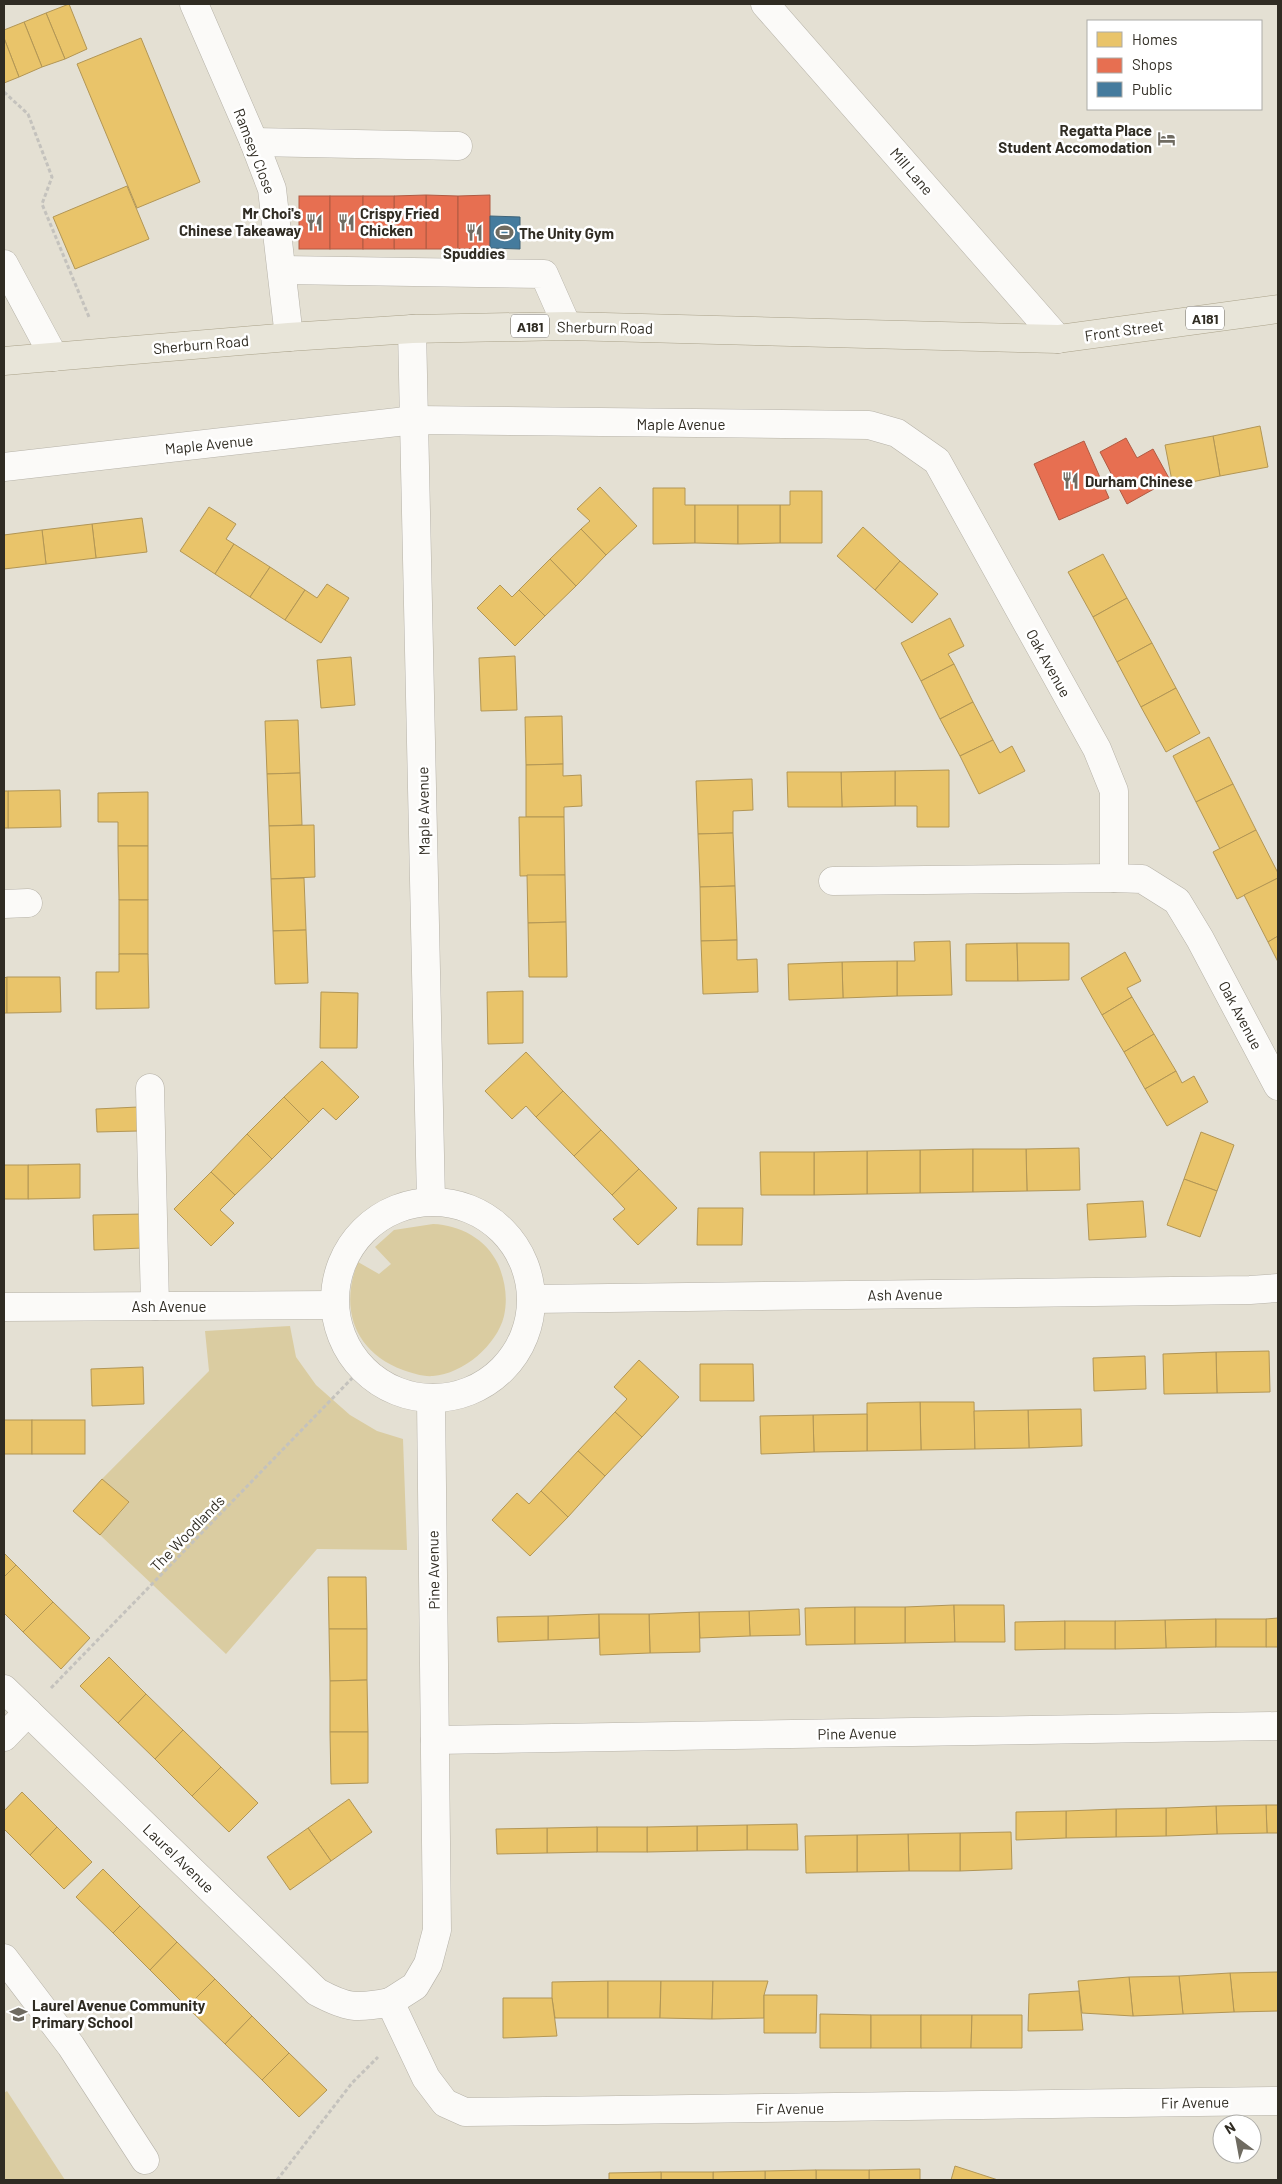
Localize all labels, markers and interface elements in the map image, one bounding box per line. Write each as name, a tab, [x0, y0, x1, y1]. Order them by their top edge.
legend	[1087, 20, 1262, 110]
text: Homes	[1132, 30, 1177, 48]
text: Shops	[1132, 55, 1172, 73]
text: Public	[1132, 80, 1172, 98]
street label: Ramsey Close	[230, 106, 280, 196]
place label: Regatta Place Student Accomodation	[998, 121, 1152, 156]
hotel icon: Regatta Place Student Accomodation	[1156, 129, 1176, 149]
street label: Mill Lane	[887, 144, 937, 198]
place label: Mr Choi's Chinese Takeaway	[179, 204, 301, 239]
place label: Crispy Fried Chicken	[360, 204, 439, 239]
restaurant icon: Mr Choi's Chinese Takeaway	[305, 212, 325, 232]
restaurant icon: Crispy Fried Chicken	[336, 212, 356, 232]
restaurant icon: Spuddies	[464, 222, 484, 242]
sports icon: The Unity Gym	[495, 223, 515, 243]
place label: The Unity Gym	[519, 224, 614, 242]
place label: Spuddies	[443, 244, 505, 262]
road number: A181	[1186, 306, 1224, 330]
road number: A181	[511, 314, 549, 338]
street label: Front Street	[1083, 316, 1165, 344]
street label: Sherburn Road	[557, 317, 653, 337]
street label: Sherburn Road	[152, 331, 250, 357]
street label: Maple Avenue	[637, 415, 725, 433]
street label: Maple Avenue	[164, 430, 254, 458]
restaurant icon: Durham Chinese	[1061, 471, 1081, 491]
place label: Durham Chinese	[1085, 472, 1193, 490]
street label: Oak Avenue	[1023, 626, 1075, 700]
street label: Maple Avenue	[413, 766, 433, 856]
street label: Oak Avenue	[1215, 978, 1267, 1052]
street label: Ash Avenue	[867, 1284, 943, 1304]
street label: Ash Avenue	[131, 1297, 207, 1315]
street label: The Woodlands	[146, 1491, 228, 1575]
street label: Pine Avenue	[423, 1530, 443, 1610]
street label: Pine Avenue	[817, 1723, 897, 1743]
street label: Laurel Avenue	[140, 1820, 218, 1896]
place label: Laurel Avenue Community Primary School	[32, 1996, 206, 2031]
school or university icon: Laurel Avenue Community Primary School	[8, 2004, 28, 2024]
street label: Fir Avenue	[1161, 2092, 1229, 2112]
street label: Fir Avenue	[756, 2098, 824, 2118]
north arrow	[1212, 2114, 1262, 2164]
text: N	[1221, 2118, 1238, 2137]

